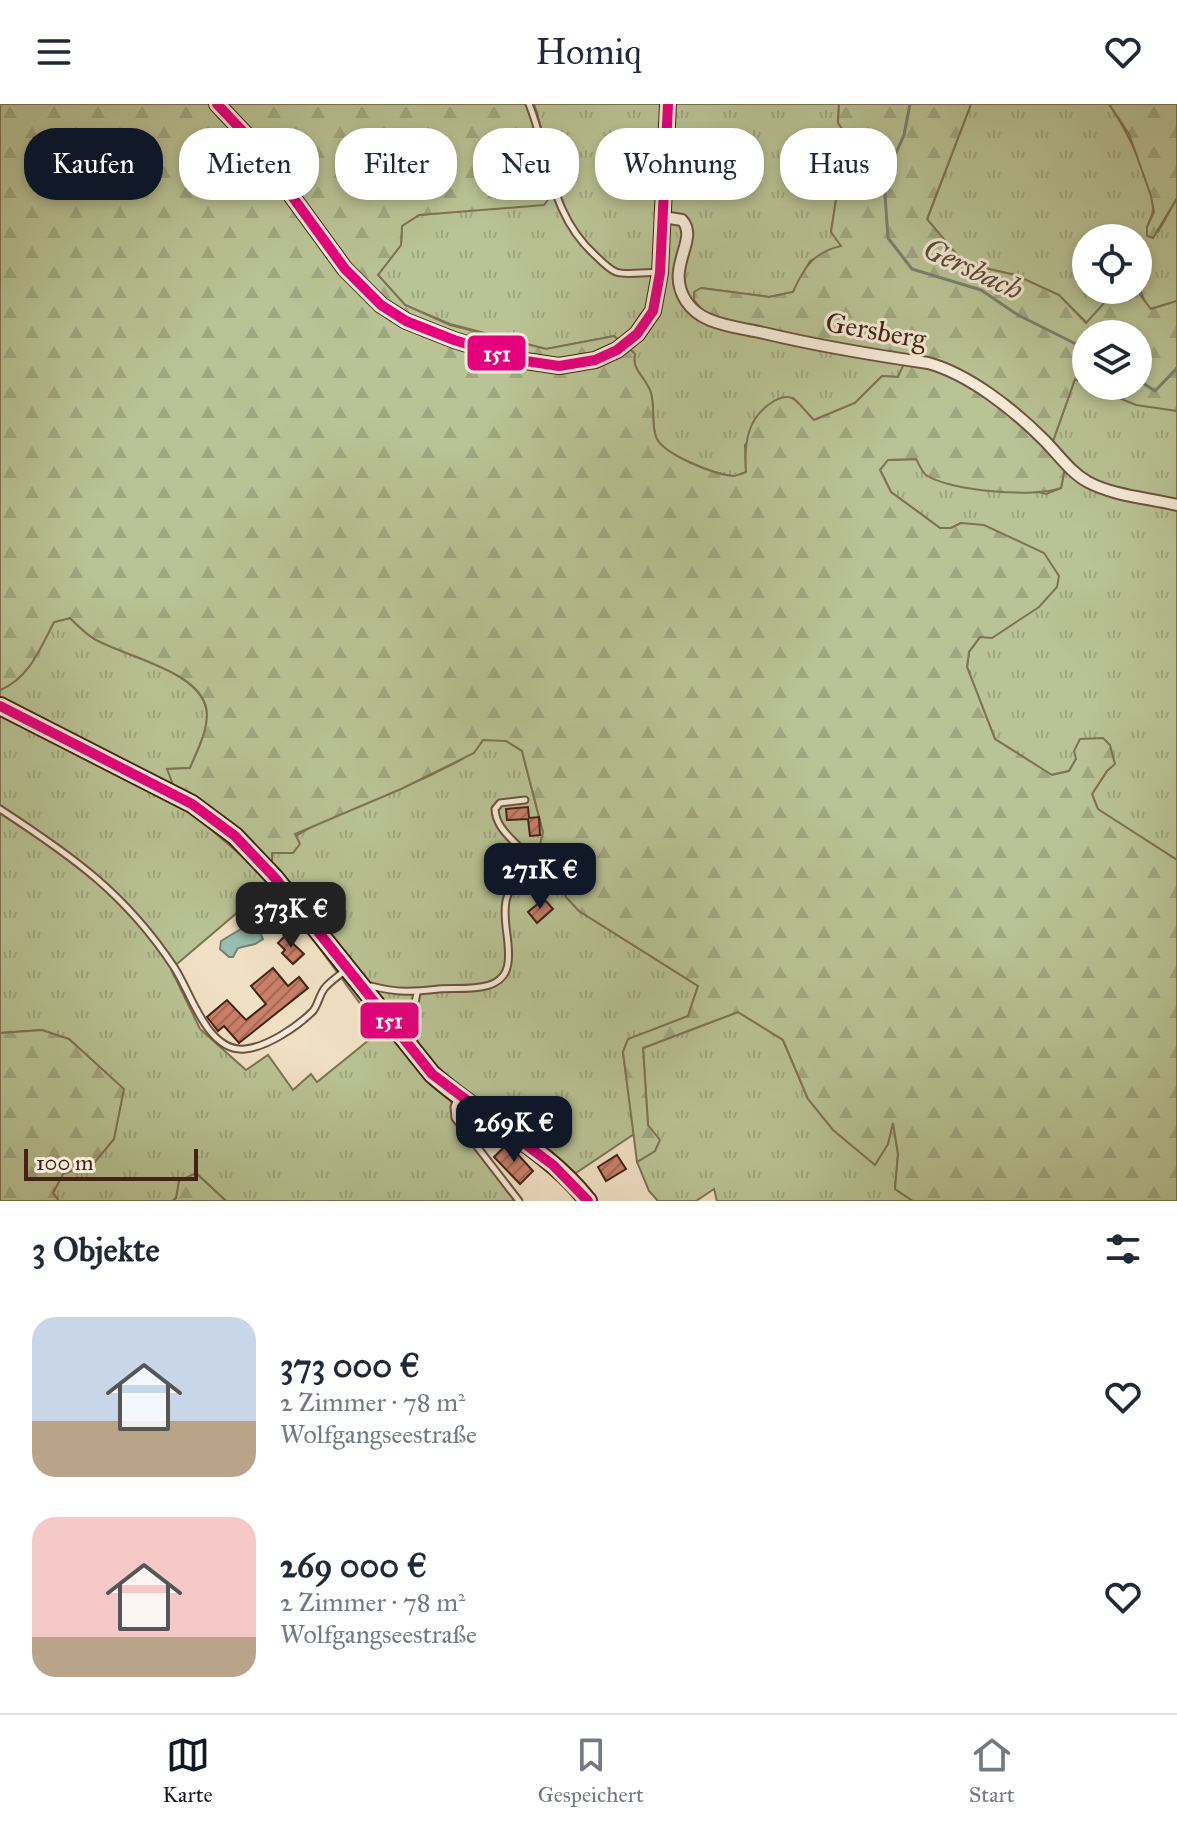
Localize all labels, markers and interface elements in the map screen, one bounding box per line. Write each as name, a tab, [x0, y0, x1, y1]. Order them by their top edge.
icon: menu	[32, 30, 76, 74]
text: Homiq	[535, 30, 642, 74]
icon: heart	[1101, 30, 1145, 74]
chip: Kaufen	[24, 128, 163, 200]
chip: Mieten	[179, 128, 319, 200]
chip: Filter	[335, 128, 457, 200]
chip: Neu	[473, 128, 579, 200]
chip: Wohnung	[595, 128, 764, 200]
chip: Haus	[780, 128, 897, 200]
map controls	[1072, 224, 1152, 400]
button: locate	[1072, 224, 1152, 304]
water label: Gersbach	[917, 230, 1029, 308]
street label: Gersberg	[823, 304, 930, 357]
button: layers	[1072, 320, 1152, 400]
line badge: 151	[466, 334, 527, 372]
text: 151	[483, 340, 511, 367]
pin: 271K €	[475, 843, 605, 911]
text: 271K €	[502, 853, 578, 885]
pin: 373K €	[226, 882, 356, 950]
text: 373K €	[254, 892, 328, 924]
line badge: 151	[359, 1001, 420, 1040]
text: 151	[375, 1007, 403, 1034]
pin: 269K €	[449, 1096, 579, 1164]
text: 269K €	[474, 1106, 554, 1138]
scale bar	[24, 1145, 198, 1181]
text: 100 m	[36, 1149, 93, 1176]
icon: filters	[1101, 1227, 1145, 1271]
text: 3 Objekte	[32, 1229, 160, 1270]
text: 373 000 €	[280, 1345, 420, 1386]
icon: home	[96, 1349, 192, 1445]
icon: heart	[1101, 1375, 1145, 1419]
text: 2 Zimmer · 78 m²	[280, 1386, 466, 1418]
text: Wolfgangseestraße	[280, 1418, 477, 1450]
text: 269 000 €	[280, 1545, 427, 1586]
icon: home	[96, 1549, 192, 1645]
icon: heart	[1101, 1575, 1145, 1619]
text: 2 Zimmer · 78 m²	[280, 1586, 466, 1618]
text: Wolfgangseestraße	[280, 1618, 477, 1650]
tab: Karte	[163, 1733, 213, 1808]
tab: Gespeichert	[538, 1733, 644, 1808]
tab: Start	[969, 1733, 1014, 1808]

